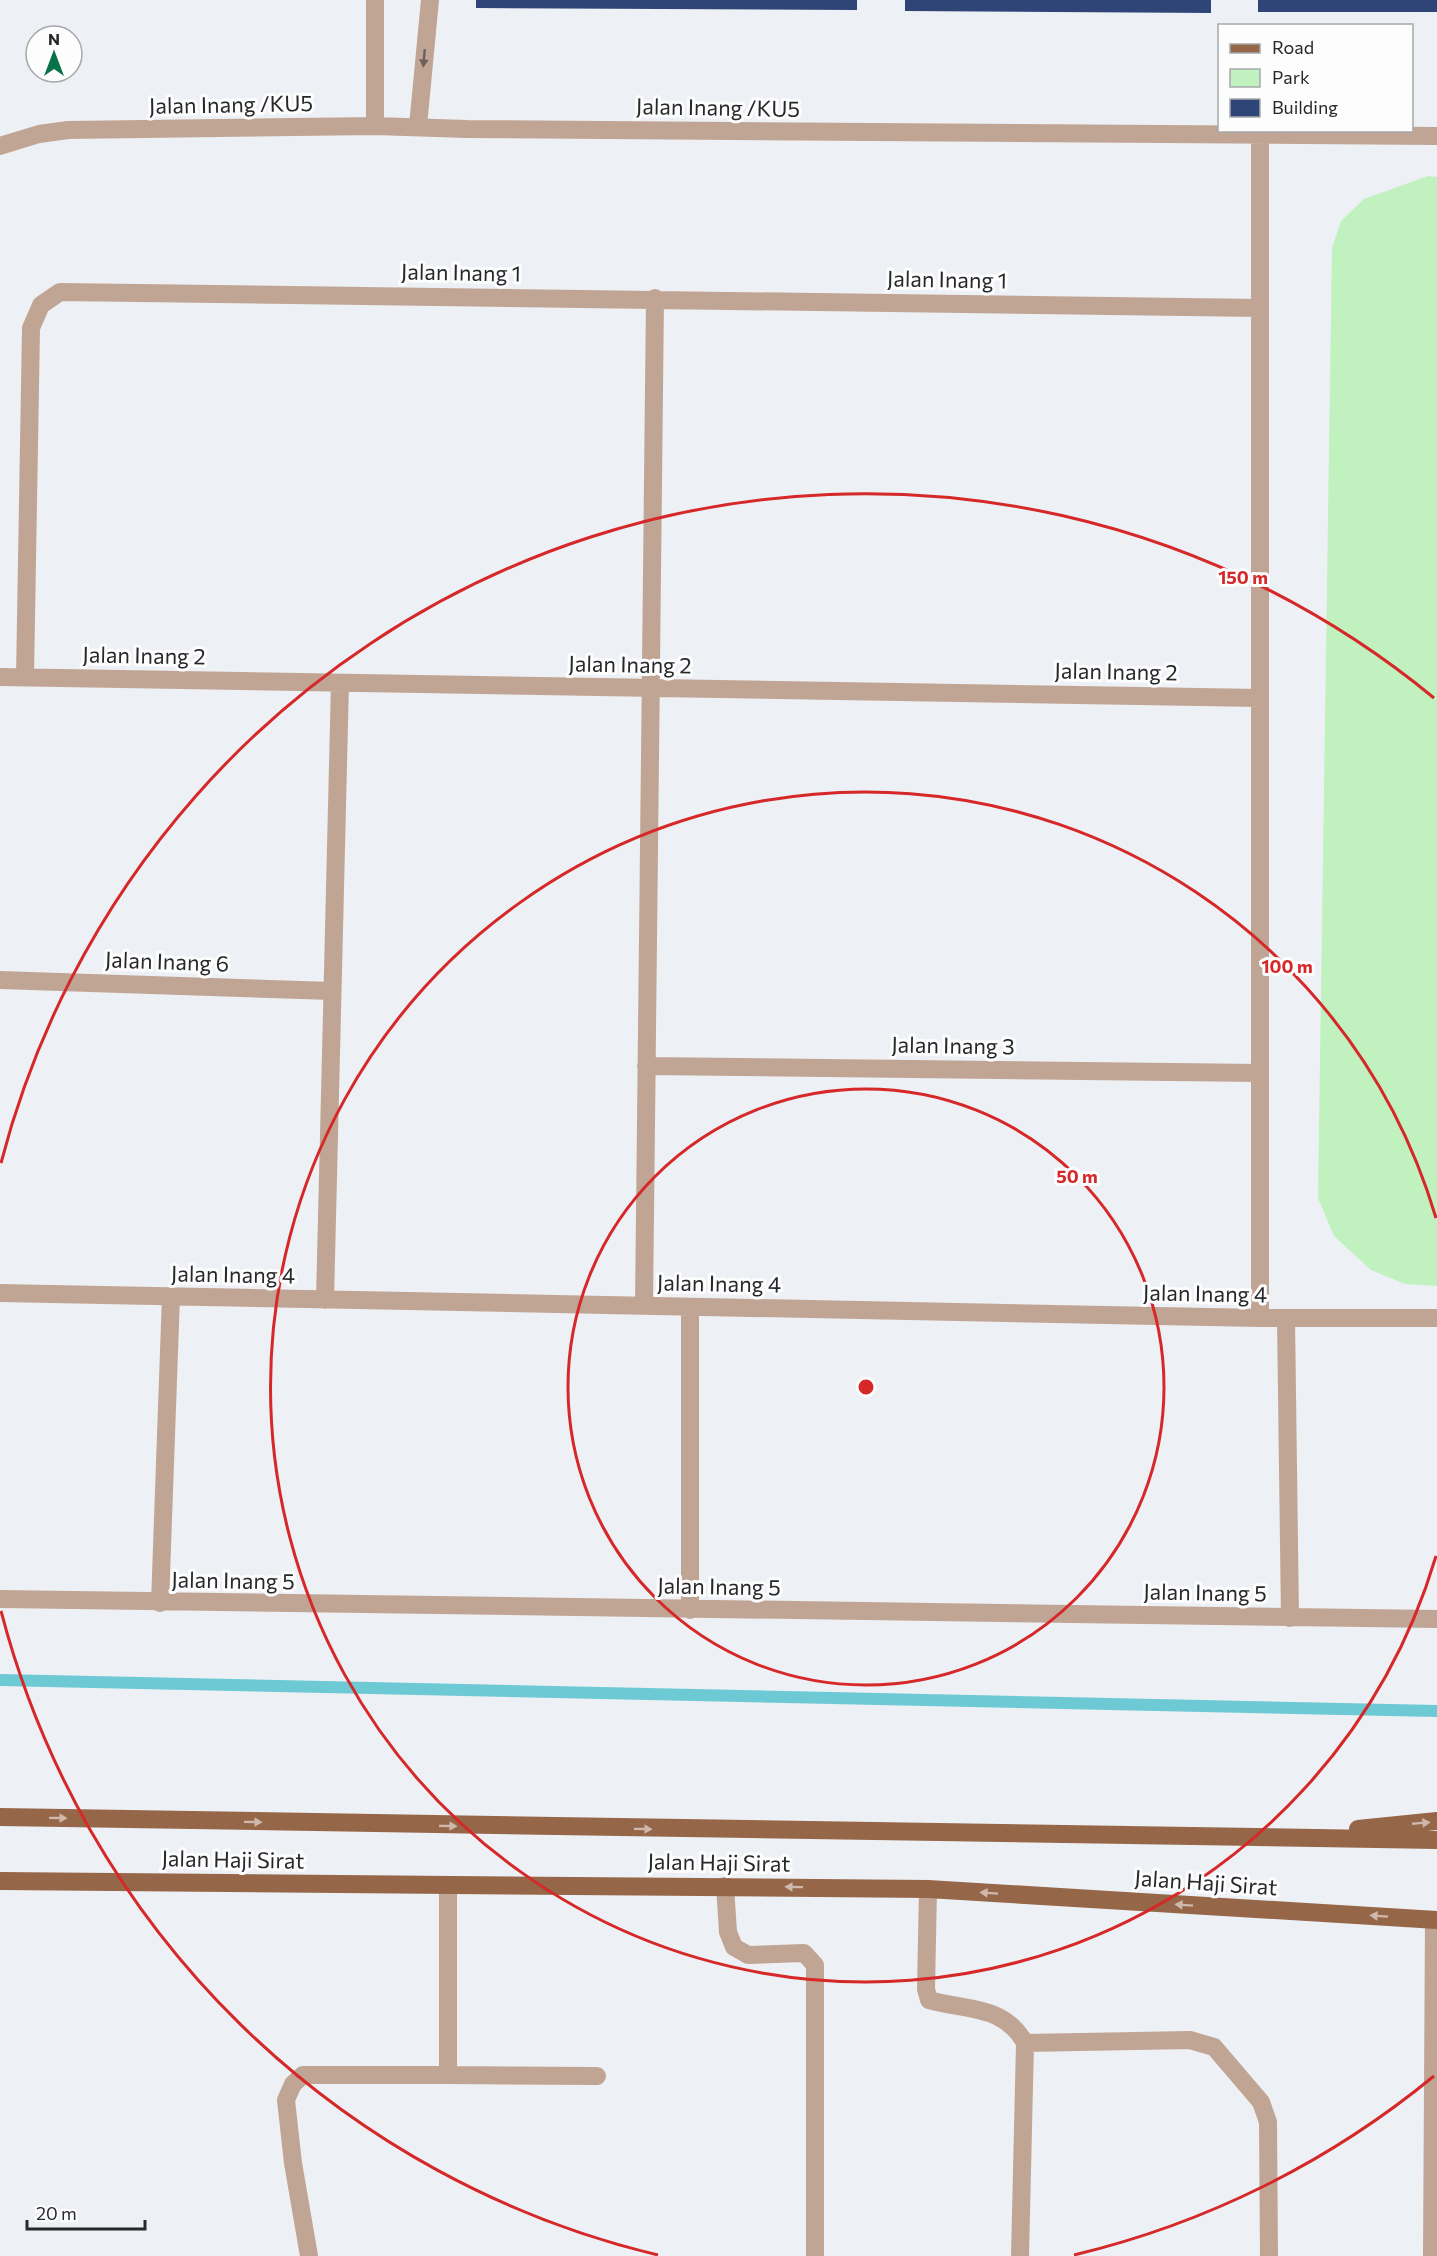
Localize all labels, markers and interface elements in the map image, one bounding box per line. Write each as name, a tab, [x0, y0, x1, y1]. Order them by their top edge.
north arrow	[24, 24, 84, 84]
legend	[1218, 24, 1413, 132]
text: N	[48, 29, 60, 48]
text: Road	[1272, 36, 1314, 58]
one-way arrow	[419, 49, 429, 68]
text: Park	[1272, 66, 1310, 88]
street label: Jalan Inang /KU5	[149, 89, 313, 119]
street label: Jalan Inang /KU5	[636, 92, 800, 122]
text: Building	[1272, 96, 1338, 118]
street label: Jalan Inang 1	[401, 257, 521, 287]
street label: Jalan Inang 1	[887, 264, 1007, 294]
text: 150 m	[1218, 566, 1268, 588]
street label: Jalan Inang 2	[82, 640, 206, 670]
street label: Jalan Inang 2	[568, 649, 692, 679]
street label: Jalan Inang 2	[1054, 656, 1178, 686]
street label: Jalan Inang 6	[104, 945, 230, 977]
text: 100 m	[1261, 955, 1313, 977]
street label: Jalan Inang 3	[891, 1030, 1015, 1060]
text: 50 m	[1056, 1165, 1098, 1187]
street label: Jalan Inang 4	[171, 1259, 295, 1289]
street label: Jalan Inang 4	[657, 1268, 781, 1298]
street label: Jalan Inang 4	[1143, 1278, 1267, 1308]
centre of rings	[856, 1377, 876, 1397]
street label: Jalan Inang 5	[171, 1565, 295, 1595]
street label: Jalan Inang 5	[657, 1571, 781, 1601]
street label: Jalan Inang 5	[1143, 1577, 1267, 1607]
one-way arrow	[49, 1814, 68, 1823]
one-way arrow	[244, 1818, 263, 1827]
one-way arrow	[1411, 1818, 1430, 1828]
one-way arrow	[439, 1821, 458, 1831]
one-way arrow	[634, 1824, 653, 1834]
street label: Jalan Haji Sirat	[161, 1844, 305, 1874]
street label: Jalan Haji Sirat	[647, 1847, 791, 1877]
street label: Jalan Haji Sirat	[1134, 1864, 1278, 1900]
one-way arrow	[785, 1882, 804, 1892]
one-way arrow	[980, 1888, 999, 1897]
one-way arrow	[1174, 1900, 1193, 1909]
one-way arrow	[1369, 1912, 1388, 1921]
scale bar	[27, 2193, 146, 2231]
text: 20 m	[36, 2202, 77, 2224]

